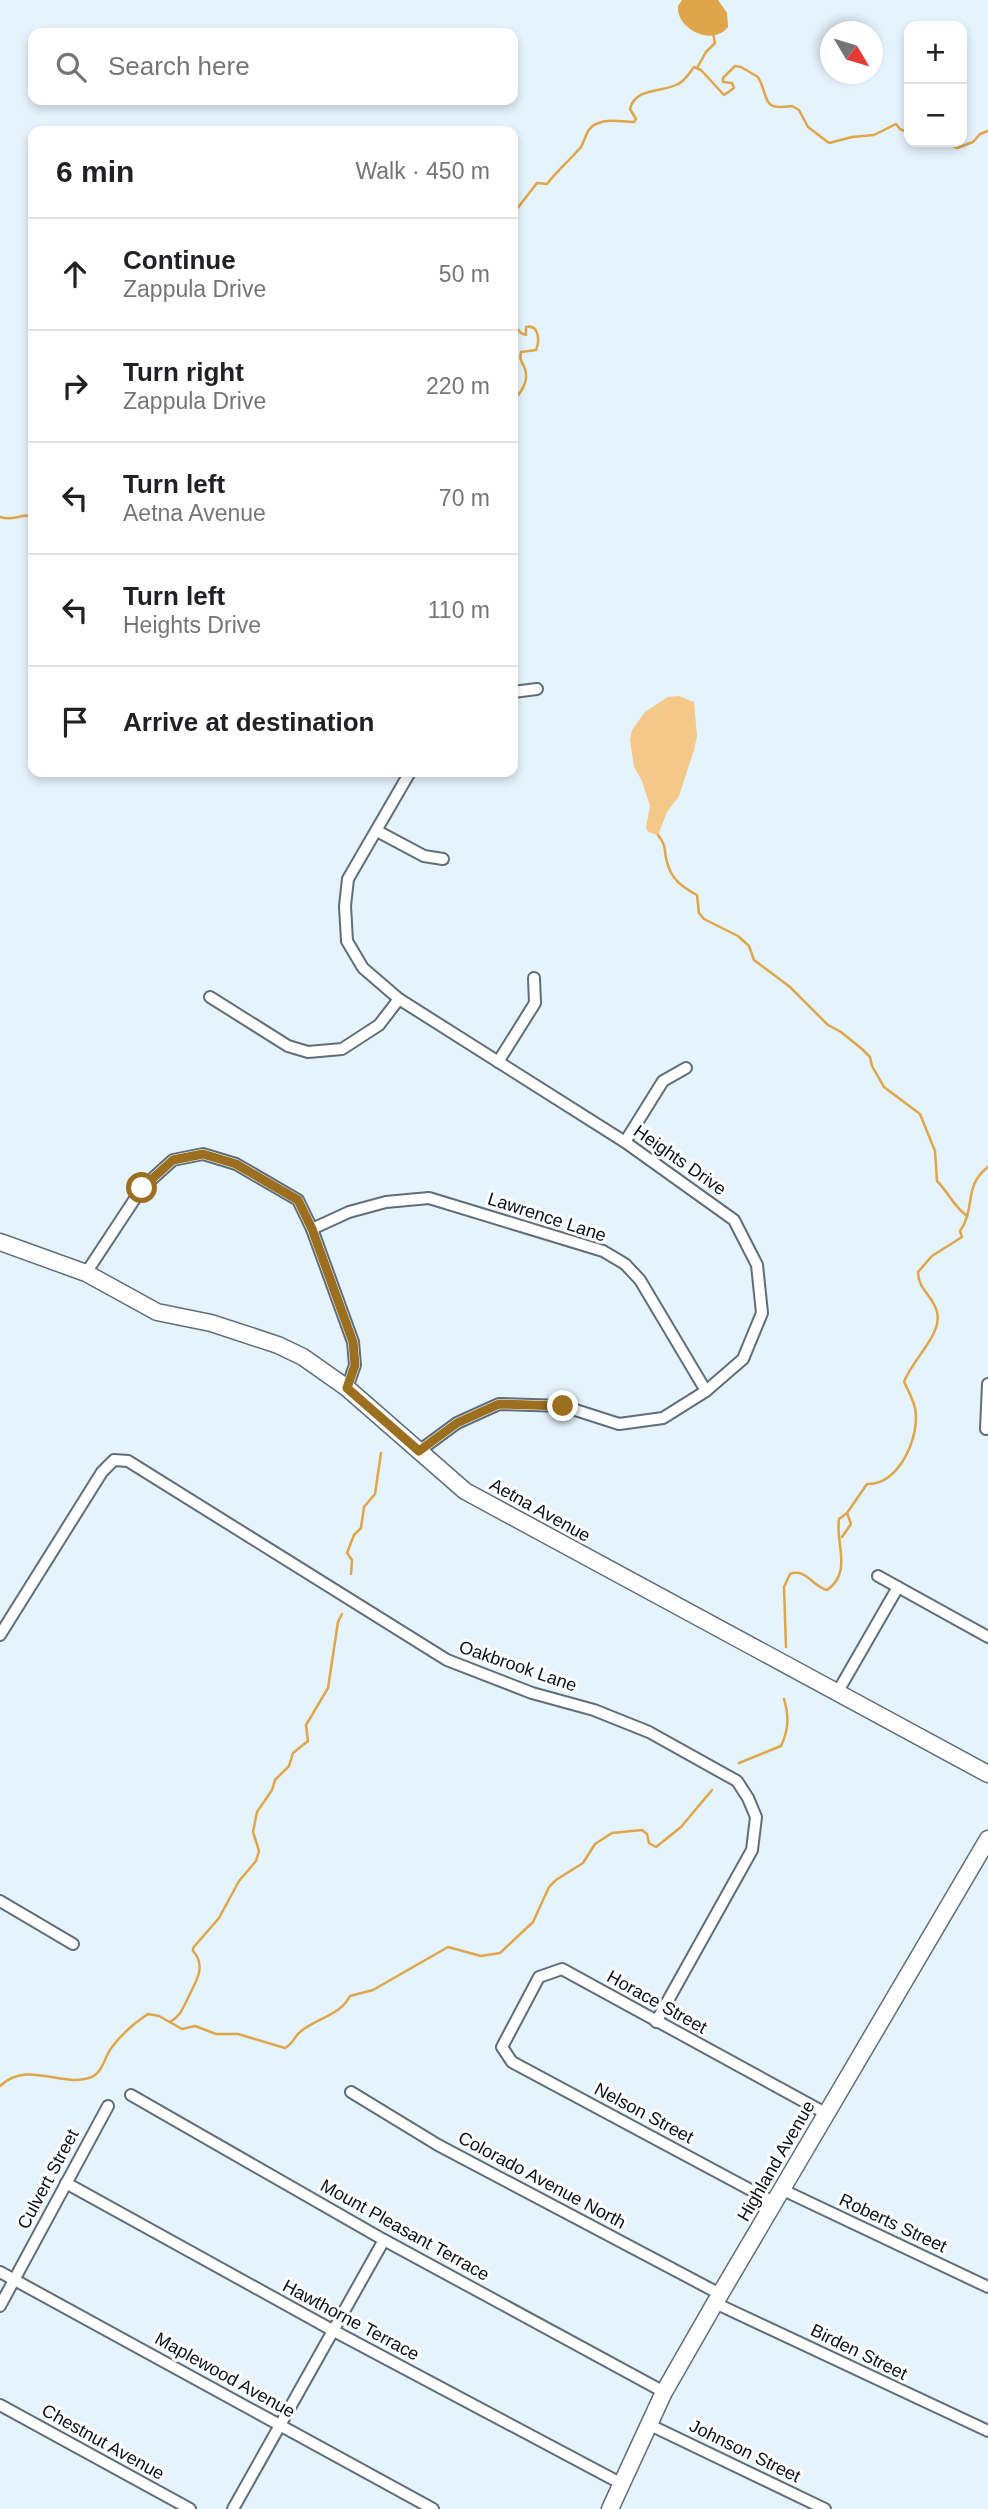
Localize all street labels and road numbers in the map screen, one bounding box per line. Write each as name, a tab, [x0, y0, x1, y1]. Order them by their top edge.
street label: Heights Drive	[630, 1121, 730, 1199]
street label: Lawrence Lane	[485, 1188, 609, 1246]
street label: Aetna Avenue	[486, 1474, 594, 1546]
street label: Oakbrook Lane	[457, 1637, 579, 1695]
street label: Horace Street	[604, 1966, 710, 2038]
street label: Nelson Street	[591, 2079, 697, 2147]
street label: Highland Avenue	[733, 2097, 819, 2225]
street label: Culvert Street	[13, 2126, 83, 2232]
street label: Colorado Avenue North	[455, 2127, 629, 2233]
street label: Mount Pleasant Terrace	[317, 2175, 493, 2285]
street label: Roberts Street	[836, 2189, 950, 2257]
street label: Hawthorne Terrace	[279, 2276, 423, 2364]
street label: Birden Street	[807, 2320, 911, 2384]
street label: Maplewood Avenue	[152, 2328, 298, 2422]
street label: Chestnut Avenue	[38, 2400, 168, 2484]
street label: Johnson Street	[686, 2415, 804, 2487]

